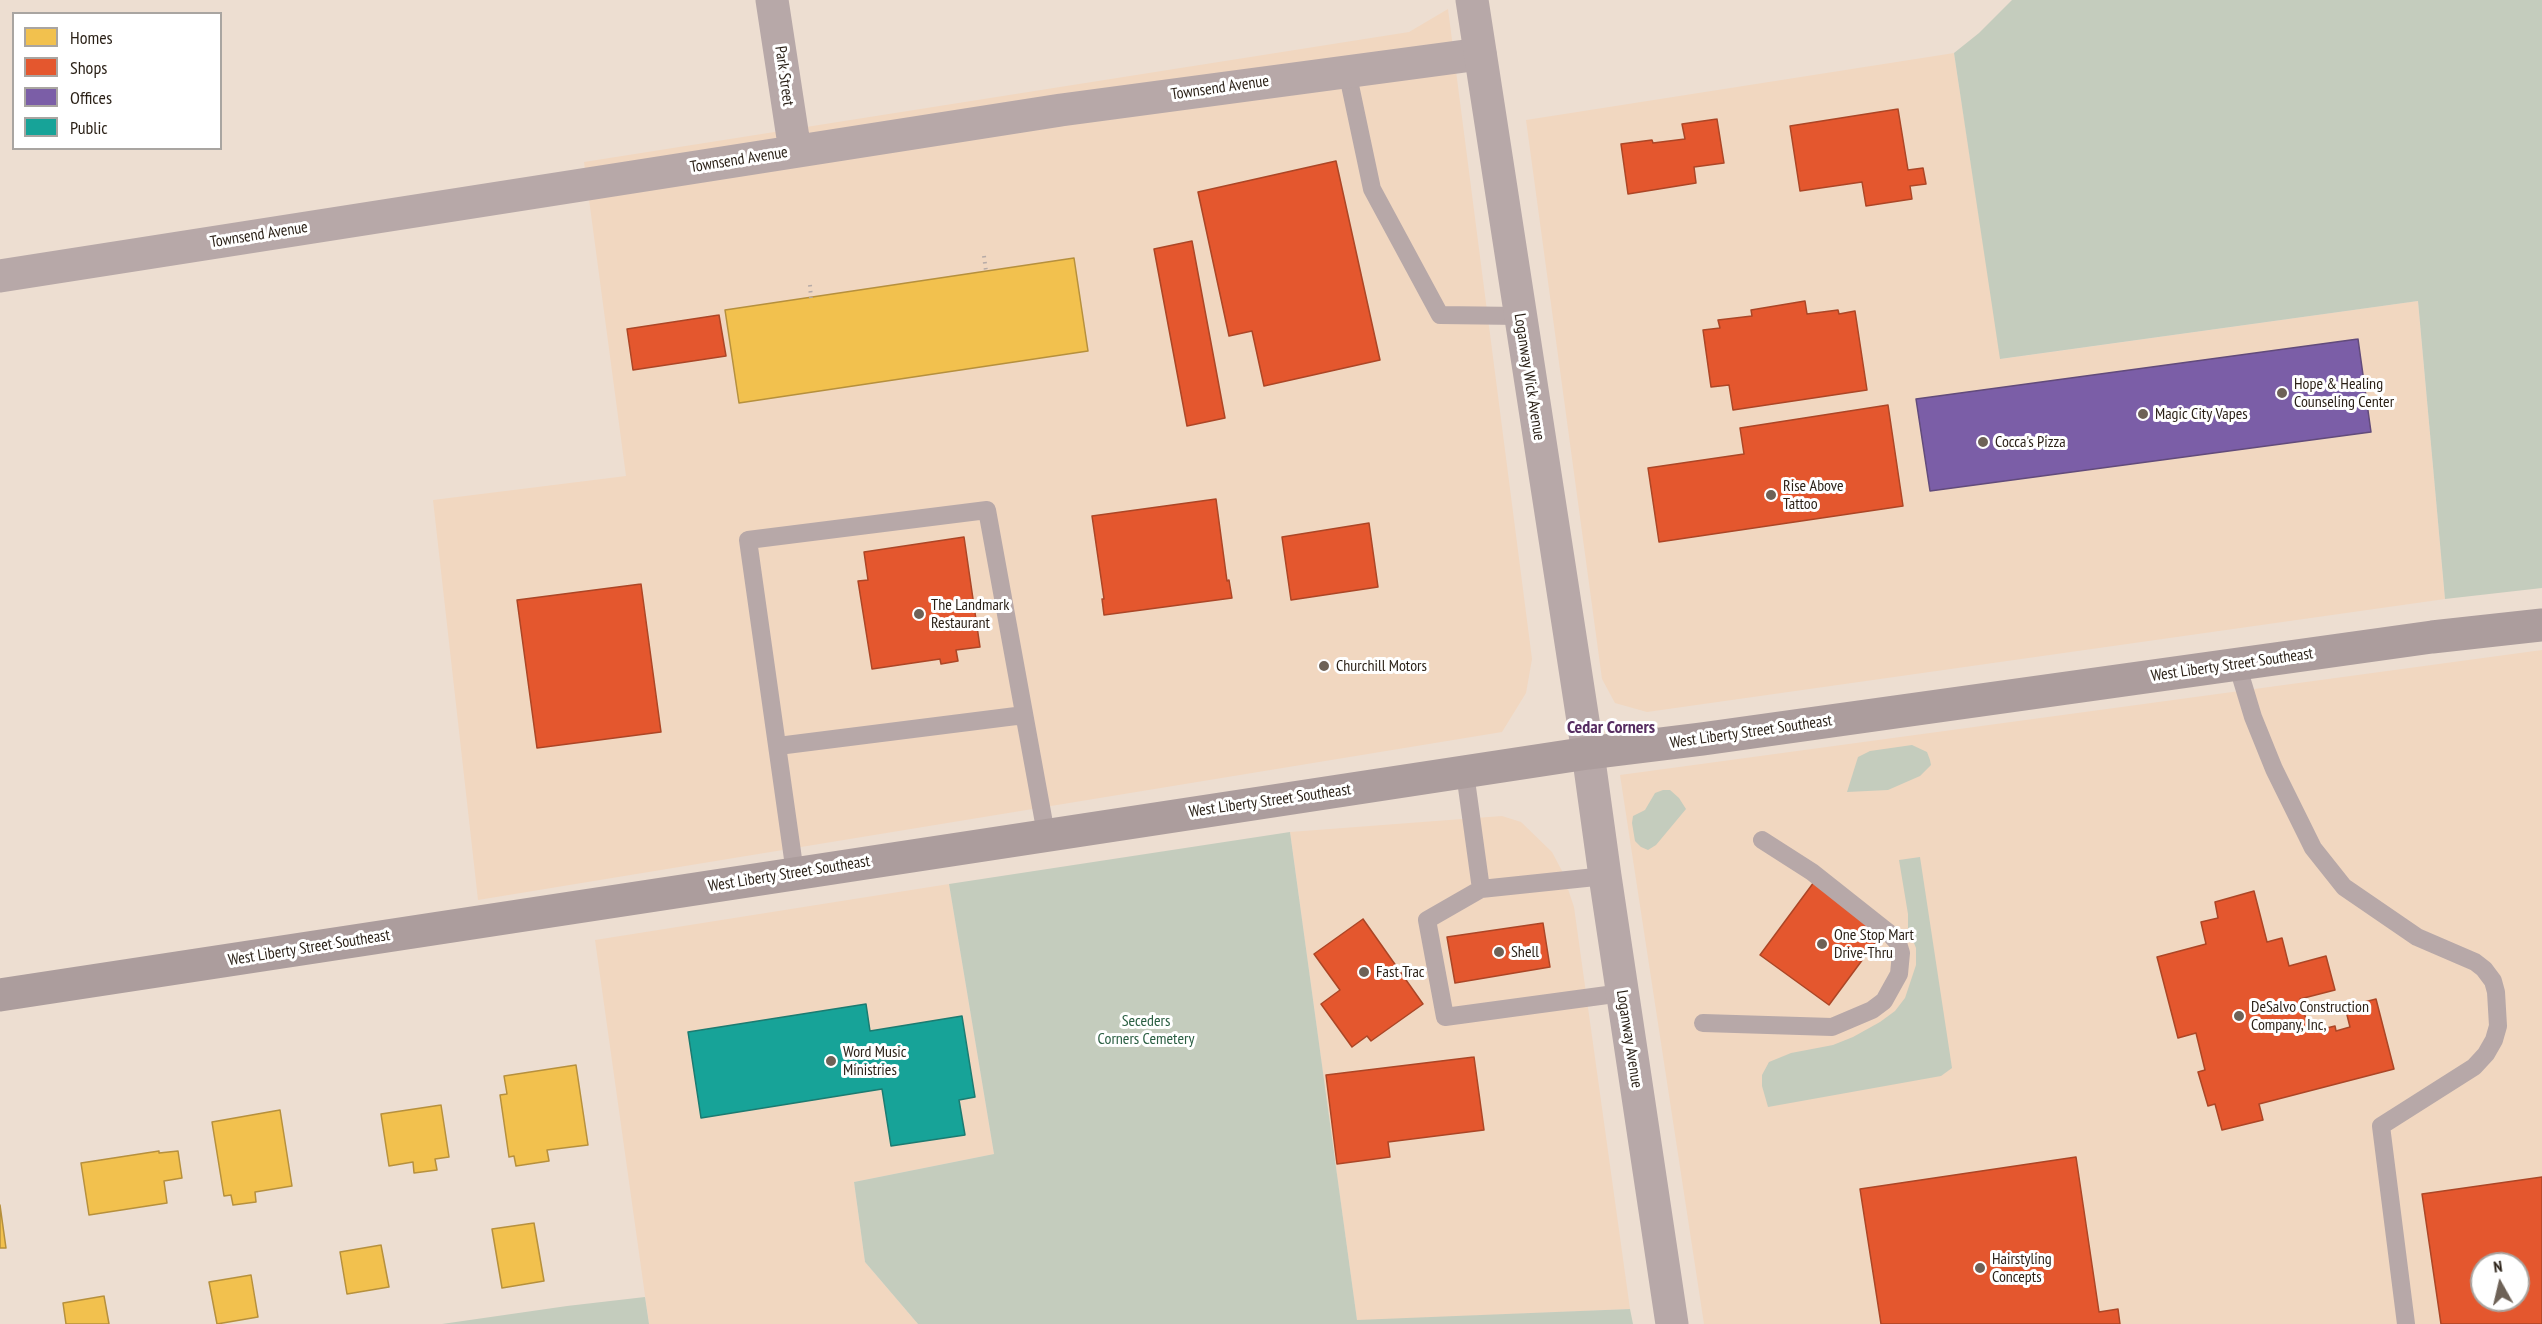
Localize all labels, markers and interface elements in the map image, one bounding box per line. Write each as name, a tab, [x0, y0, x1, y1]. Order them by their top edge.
legend	[12, 12, 222, 150]
text: Homes	[70, 26, 113, 49]
street label: Park Street	[770, 45, 798, 107]
text: Shops	[70, 56, 107, 79]
street label: Townsend Avenue	[1170, 72, 1270, 104]
text: Offices	[70, 86, 112, 109]
text: Public	[70, 116, 108, 139]
street label: Townsend Avenue	[689, 143, 789, 177]
street label: Townsend Avenue	[209, 218, 309, 252]
street label: Loganway Wick Avenue	[1509, 312, 1549, 442]
place label: Hope & Healing Counseling Center	[2294, 374, 2394, 412]
marker: Hope & Healing Counseling Center	[2275, 386, 2289, 400]
place label: Magic City Vapes	[2155, 404, 2248, 424]
marker: Magic City Vapes	[2136, 407, 2150, 421]
place label: Cocca's Pizza	[1995, 432, 2066, 452]
marker: Cocca's Pizza	[1976, 435, 1990, 449]
place label: Rise Above Tattoo	[1783, 476, 1844, 514]
marker: Rise Above Tattoo	[1764, 488, 1778, 502]
place label: The Landmark Restaurant	[931, 595, 1009, 633]
marker: The Landmark Restaurant	[912, 607, 926, 621]
street label: West Liberty Street Southeast	[2150, 644, 2314, 686]
place label: Churchill Motors	[1336, 656, 1427, 676]
marker: Churchill Motors	[1317, 659, 1331, 673]
street label: West Liberty Street Southeast	[1669, 711, 1833, 753]
district label: Cedar Corners	[1567, 717, 1655, 739]
street label: West Liberty Street Southeast	[1188, 780, 1352, 822]
street label: West Liberty Street Southeast	[707, 852, 871, 896]
place label: One Stop Mart Drive-Thru	[1834, 925, 1914, 963]
street label: West Liberty Street Southeast	[227, 926, 391, 970]
marker: One Stop Mart Drive-Thru	[1815, 937, 1829, 951]
place label: Shell	[1511, 942, 1539, 962]
marker: Shell	[1492, 945, 1506, 959]
place label: Fast Trac	[1376, 962, 1424, 982]
marker: Fast Trac	[1357, 965, 1371, 979]
street label: Loganway Avenue	[1612, 989, 1646, 1089]
place label: DeSalvo Construction Company, Inc,	[2251, 997, 2369, 1035]
marker: DeSalvo Construction Company, Inc,	[2232, 1009, 2246, 1023]
park label: Seceders Corners Cemetery	[1098, 1011, 1194, 1049]
place label: Word Music Ministries	[843, 1042, 907, 1080]
marker: Word Music Ministries	[824, 1054, 838, 1068]
place label: Hairstyling Concepts	[1992, 1249, 2052, 1287]
north arrow	[2470, 1252, 2530, 1312]
text: N	[2492, 1256, 2503, 1277]
marker: Hairstyling Concepts	[1973, 1261, 1987, 1275]

